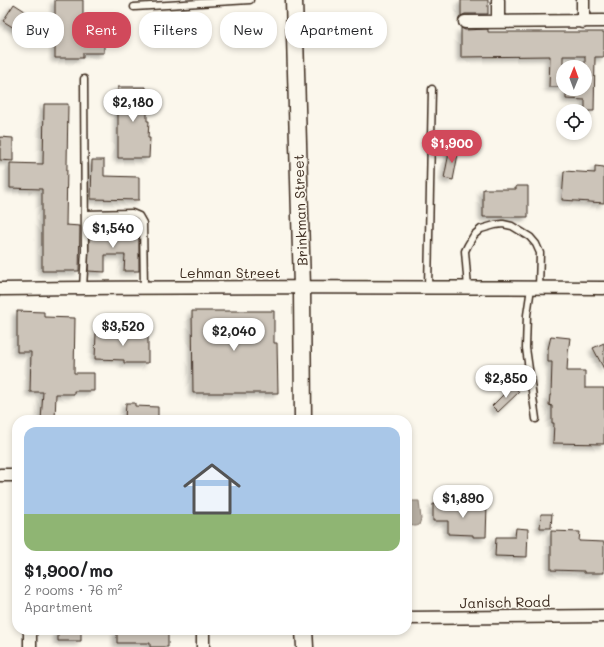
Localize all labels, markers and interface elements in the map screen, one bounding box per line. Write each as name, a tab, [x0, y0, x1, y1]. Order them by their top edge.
chip: Buy	[12, 12, 64, 48]
chip: Rent	[72, 12, 131, 48]
chip: Filters	[139, 12, 212, 48]
chip: New	[220, 12, 277, 48]
chip: Apartment	[285, 12, 387, 48]
north arrow	[556, 60, 592, 96]
map controls	[556, 60, 592, 140]
pin: $2,180	[100, 89, 166, 123]
text: $2,180	[112, 93, 154, 110]
button: locate	[556, 104, 592, 140]
pin: $1,900	[419, 130, 485, 164]
text: $1,900	[431, 134, 473, 151]
street label: Brinkman Street	[289, 154, 311, 266]
pin: $1,540	[80, 215, 146, 249]
text: $1,540	[92, 219, 134, 236]
street label: Lehman Street	[180, 263, 280, 282]
pin: $3,520	[90, 313, 156, 347]
text: $3,520	[101, 317, 145, 334]
pin: $2,040	[201, 318, 267, 352]
text: $2,040	[212, 322, 256, 339]
pin: $2,850	[473, 365, 539, 399]
text: $2,850	[484, 369, 528, 386]
icon: home	[176, 453, 248, 525]
pin: $1,890	[430, 485, 496, 519]
text: $1,890	[442, 489, 484, 506]
text: $1,900/mo	[24, 559, 113, 581]
text: 2 rooms · 76 m²	[24, 581, 123, 598]
street label: Janisch Road	[459, 592, 551, 612]
text: Apartment	[24, 598, 93, 615]

